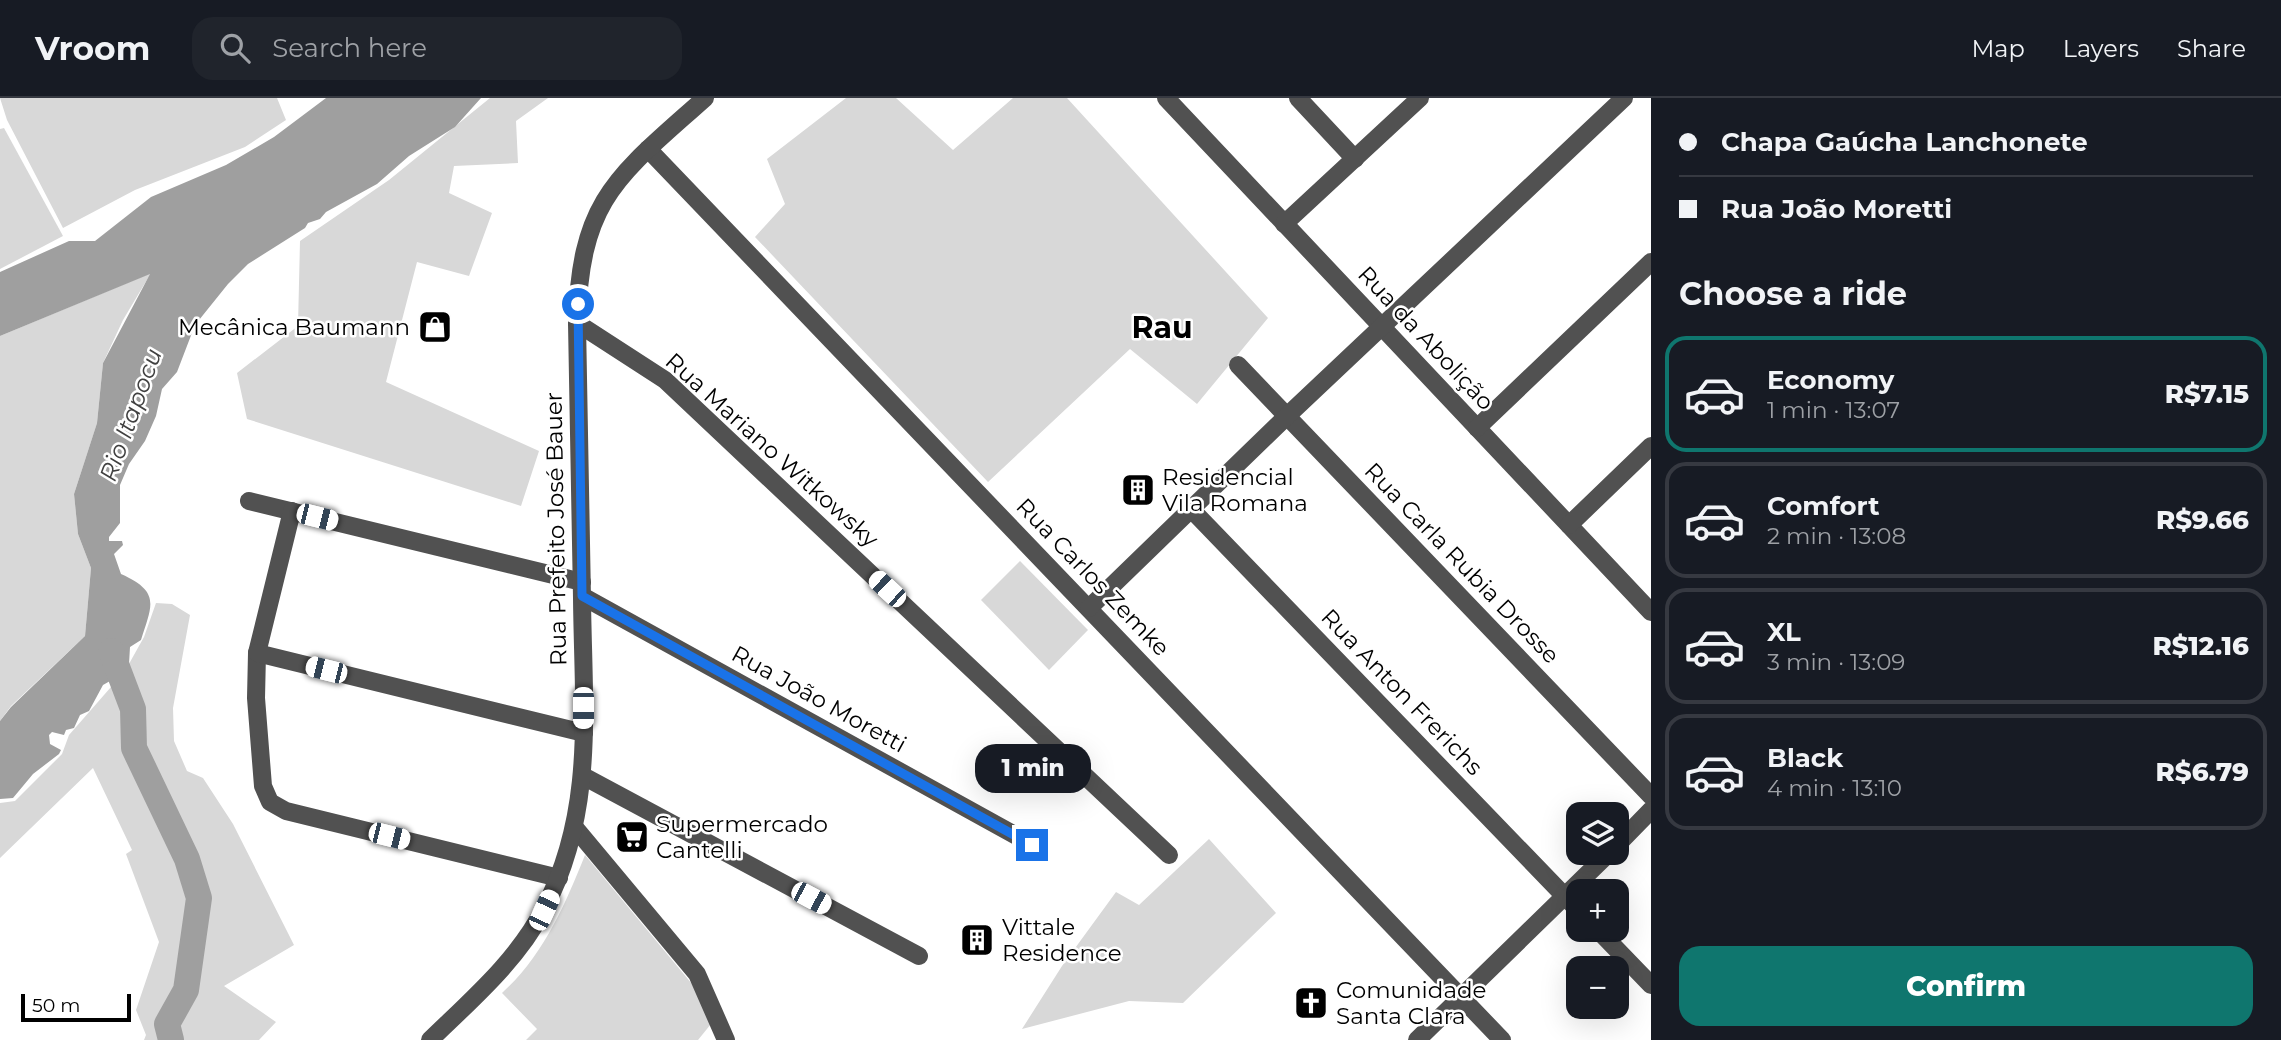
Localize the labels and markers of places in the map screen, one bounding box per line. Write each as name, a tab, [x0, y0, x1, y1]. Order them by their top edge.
shop icon: Mecânica Baumann	[416, 308, 454, 346]
place label: Mecânica Baumann	[178, 313, 410, 341]
place label: Residencial Vila Romana	[1162, 463, 1308, 517]
building icon: Residencial Vila Romana	[1119, 471, 1157, 509]
place label: Supermercado Cantelli	[656, 810, 828, 864]
supermarket icon: Supermercado Cantelli	[613, 818, 651, 856]
place label: Vittale Residence	[1002, 913, 1122, 967]
building icon: Vittale Residence	[958, 921, 996, 959]
place label: Comunidade Santa Clara	[1336, 976, 1486, 1030]
church icon: Comunidade Santa Clara	[1292, 984, 1330, 1022]

